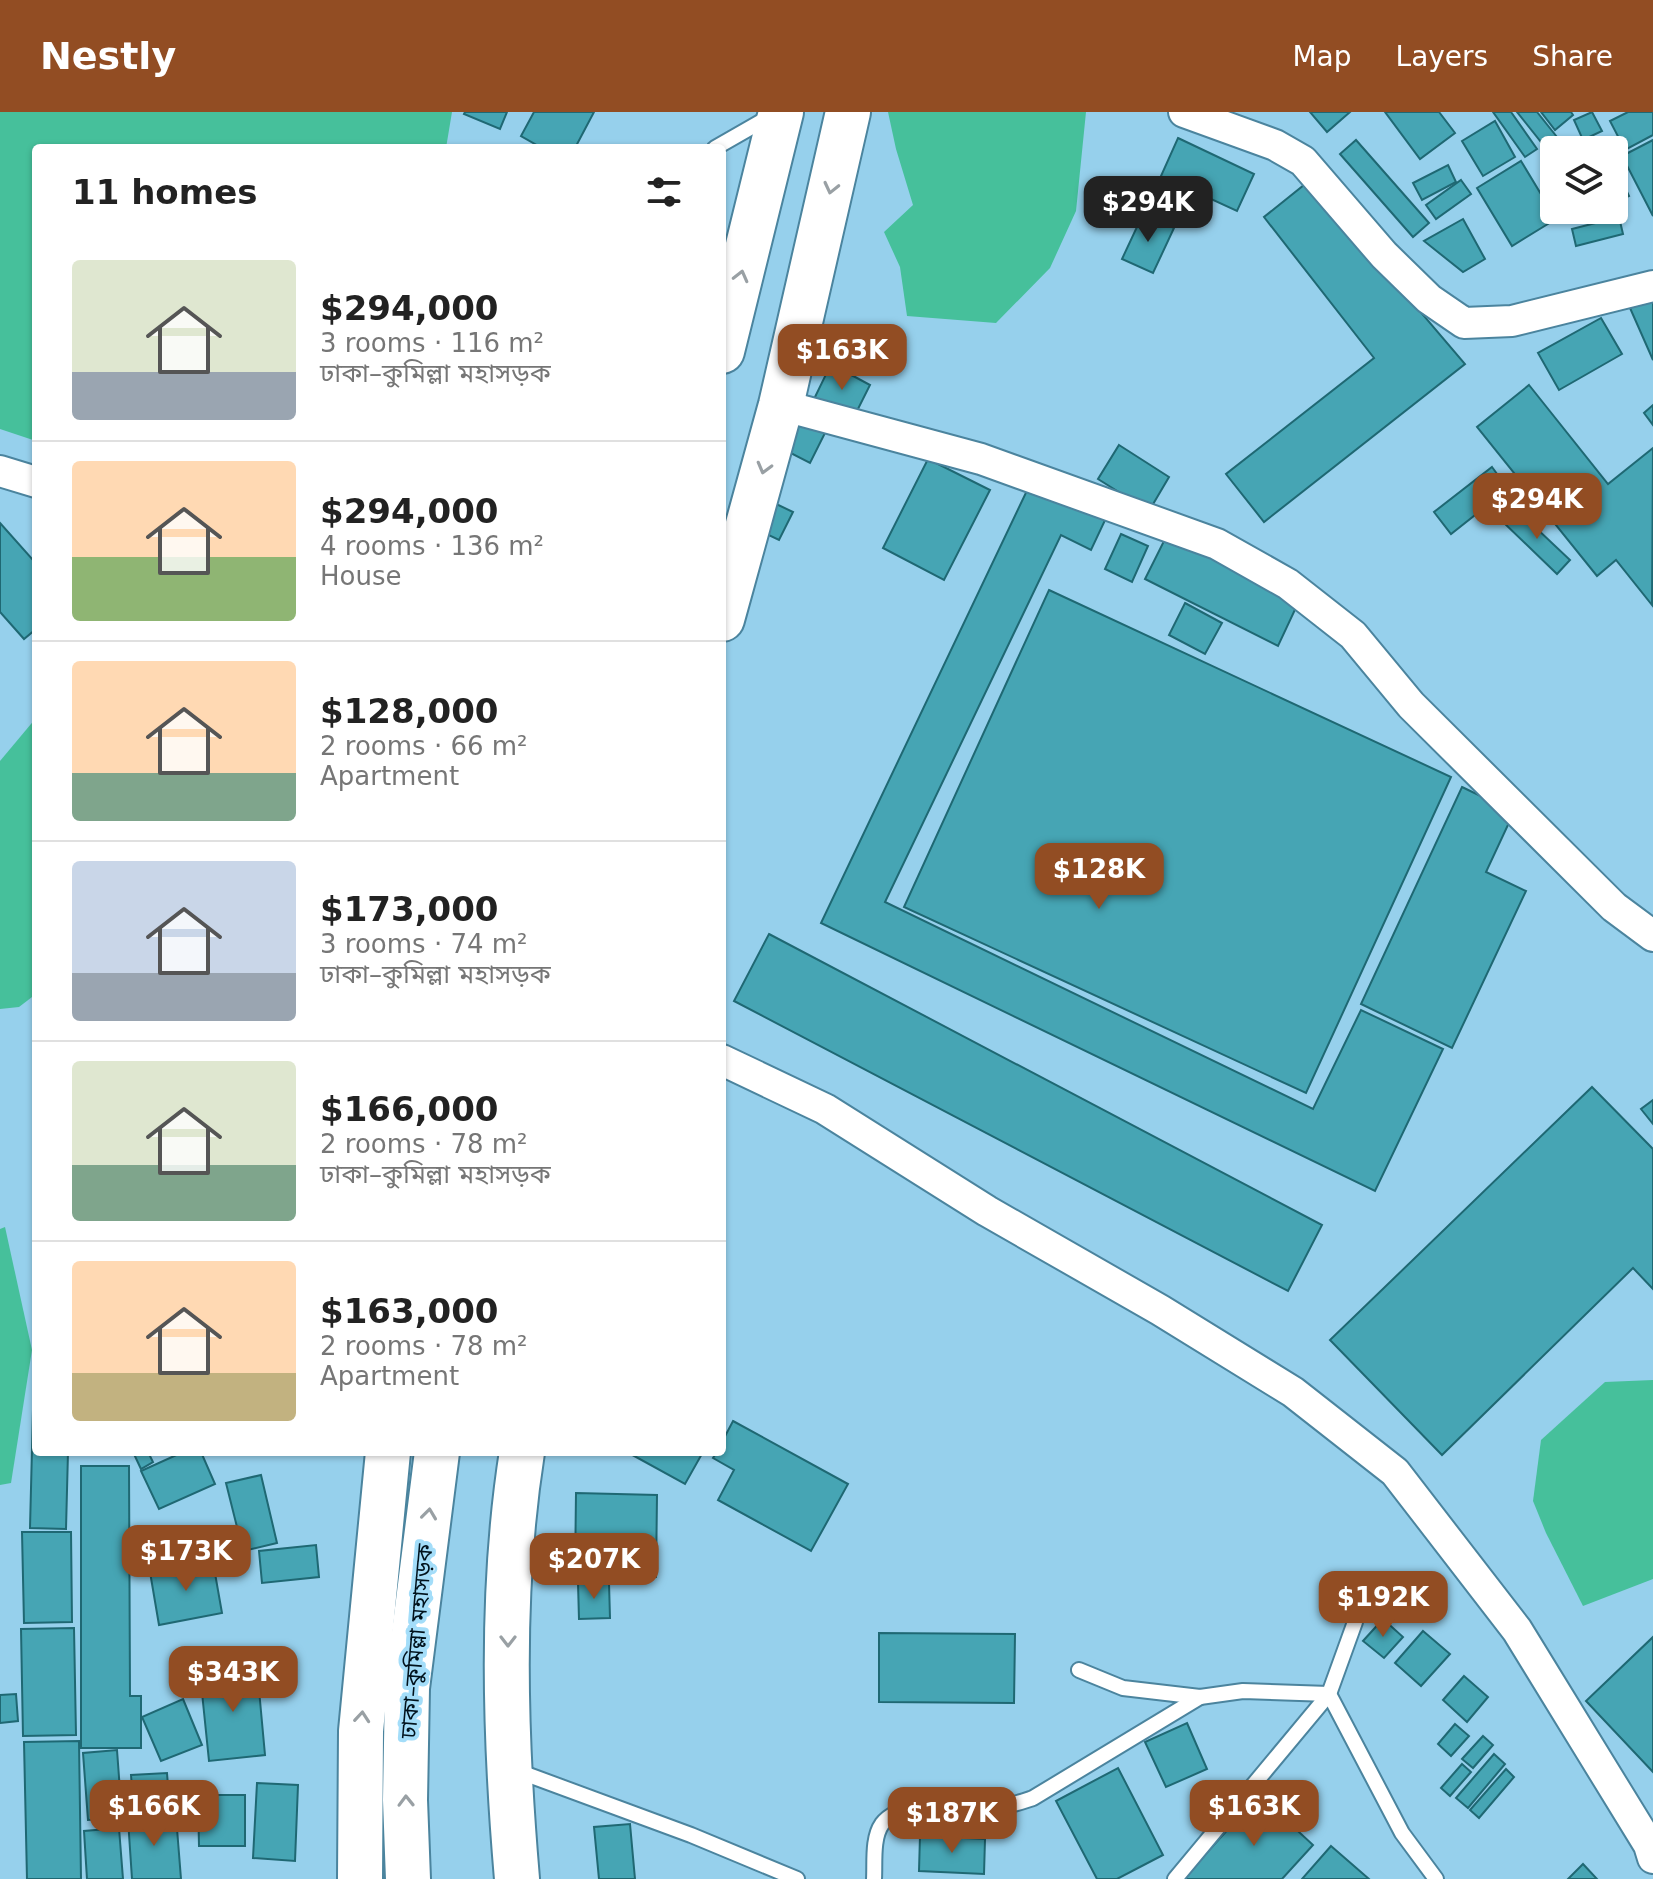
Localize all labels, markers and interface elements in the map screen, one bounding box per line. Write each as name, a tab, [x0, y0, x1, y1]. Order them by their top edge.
text: Nestly	[40, 34, 176, 78]
text: Map	[1292, 40, 1352, 73]
text: Layers	[1396, 40, 1488, 73]
text: Share	[1532, 40, 1613, 73]
map controls	[1540, 136, 1628, 224]
button: layers	[1540, 136, 1628, 224]
icon: filters	[642, 170, 686, 214]
text: 11 homes	[72, 172, 257, 212]
pin: $294K	[1092, 176, 1204, 244]
one-way arrow	[823, 181, 840, 194]
text: $294K	[1102, 187, 1194, 217]
one-way arrow	[731, 269, 748, 283]
text: $294,000	[320, 288, 499, 328]
icon: home	[136, 292, 232, 388]
pin: $163K	[786, 324, 898, 392]
text: 3 rooms · 116 m²	[320, 328, 544, 358]
text: $163K	[796, 335, 888, 365]
text: ঢাকা–কুমিল্লা মহাসড়ক	[320, 358, 551, 388]
one-way arrow	[756, 461, 773, 475]
pin: $294K	[1481, 473, 1593, 541]
text: $294K	[1491, 484, 1583, 514]
text: $294,000	[320, 491, 499, 531]
icon: home	[136, 493, 232, 589]
text: 4 rooms · 136 m²	[320, 531, 544, 561]
text: House	[320, 561, 401, 591]
text: $128,000	[320, 691, 499, 731]
icon: home	[136, 693, 232, 789]
text: 2 rooms · 66 m²	[320, 731, 528, 761]
text: Apartment	[320, 761, 459, 791]
pin: $128K	[1043, 843, 1155, 911]
text: $128K	[1053, 854, 1145, 884]
text: $173,000	[320, 889, 499, 929]
icon: home	[136, 893, 232, 989]
text: 3 rooms · 74 m²	[320, 929, 528, 959]
text: ঢাকা–কুমিল্লা মহাসড়ক	[320, 959, 551, 989]
text: $166,000	[320, 1089, 499, 1129]
icon: home	[136, 1093, 232, 1189]
text: 2 rooms · 78 m²	[320, 1129, 528, 1159]
text: ঢাকা–কুমিল্লা মহাসড়ক	[320, 1159, 551, 1189]
text: $163,000	[320, 1291, 499, 1331]
icon: home	[136, 1293, 232, 1389]
text: 2 rooms · 78 m²	[320, 1331, 528, 1361]
text: Apartment	[320, 1361, 459, 1391]
one-way arrow	[420, 1507, 437, 1521]
pin: $173K	[130, 1525, 242, 1593]
pin: $207K	[538, 1533, 650, 1601]
text: $173K	[140, 1536, 232, 1566]
street label: ঢাকা–কুমিল্লা মহাসড়ক	[395, 1542, 438, 1740]
text: $207K	[548, 1544, 640, 1574]
pin: $192K	[1327, 1571, 1439, 1639]
text: $192K	[1337, 1582, 1429, 1612]
one-way arrow	[499, 1635, 517, 1648]
pin: $343K	[177, 1646, 289, 1714]
text: $343K	[187, 1657, 279, 1687]
one-way arrow	[354, 1710, 371, 1723]
pin: $166K	[98, 1780, 210, 1848]
pin: $163K	[1198, 1780, 1310, 1848]
pin: $187K	[896, 1787, 1008, 1855]
text: $166K	[108, 1791, 200, 1821]
text: $163K	[1208, 1791, 1300, 1821]
one-way arrow	[397, 1794, 414, 1807]
text: $187K	[906, 1798, 998, 1828]

